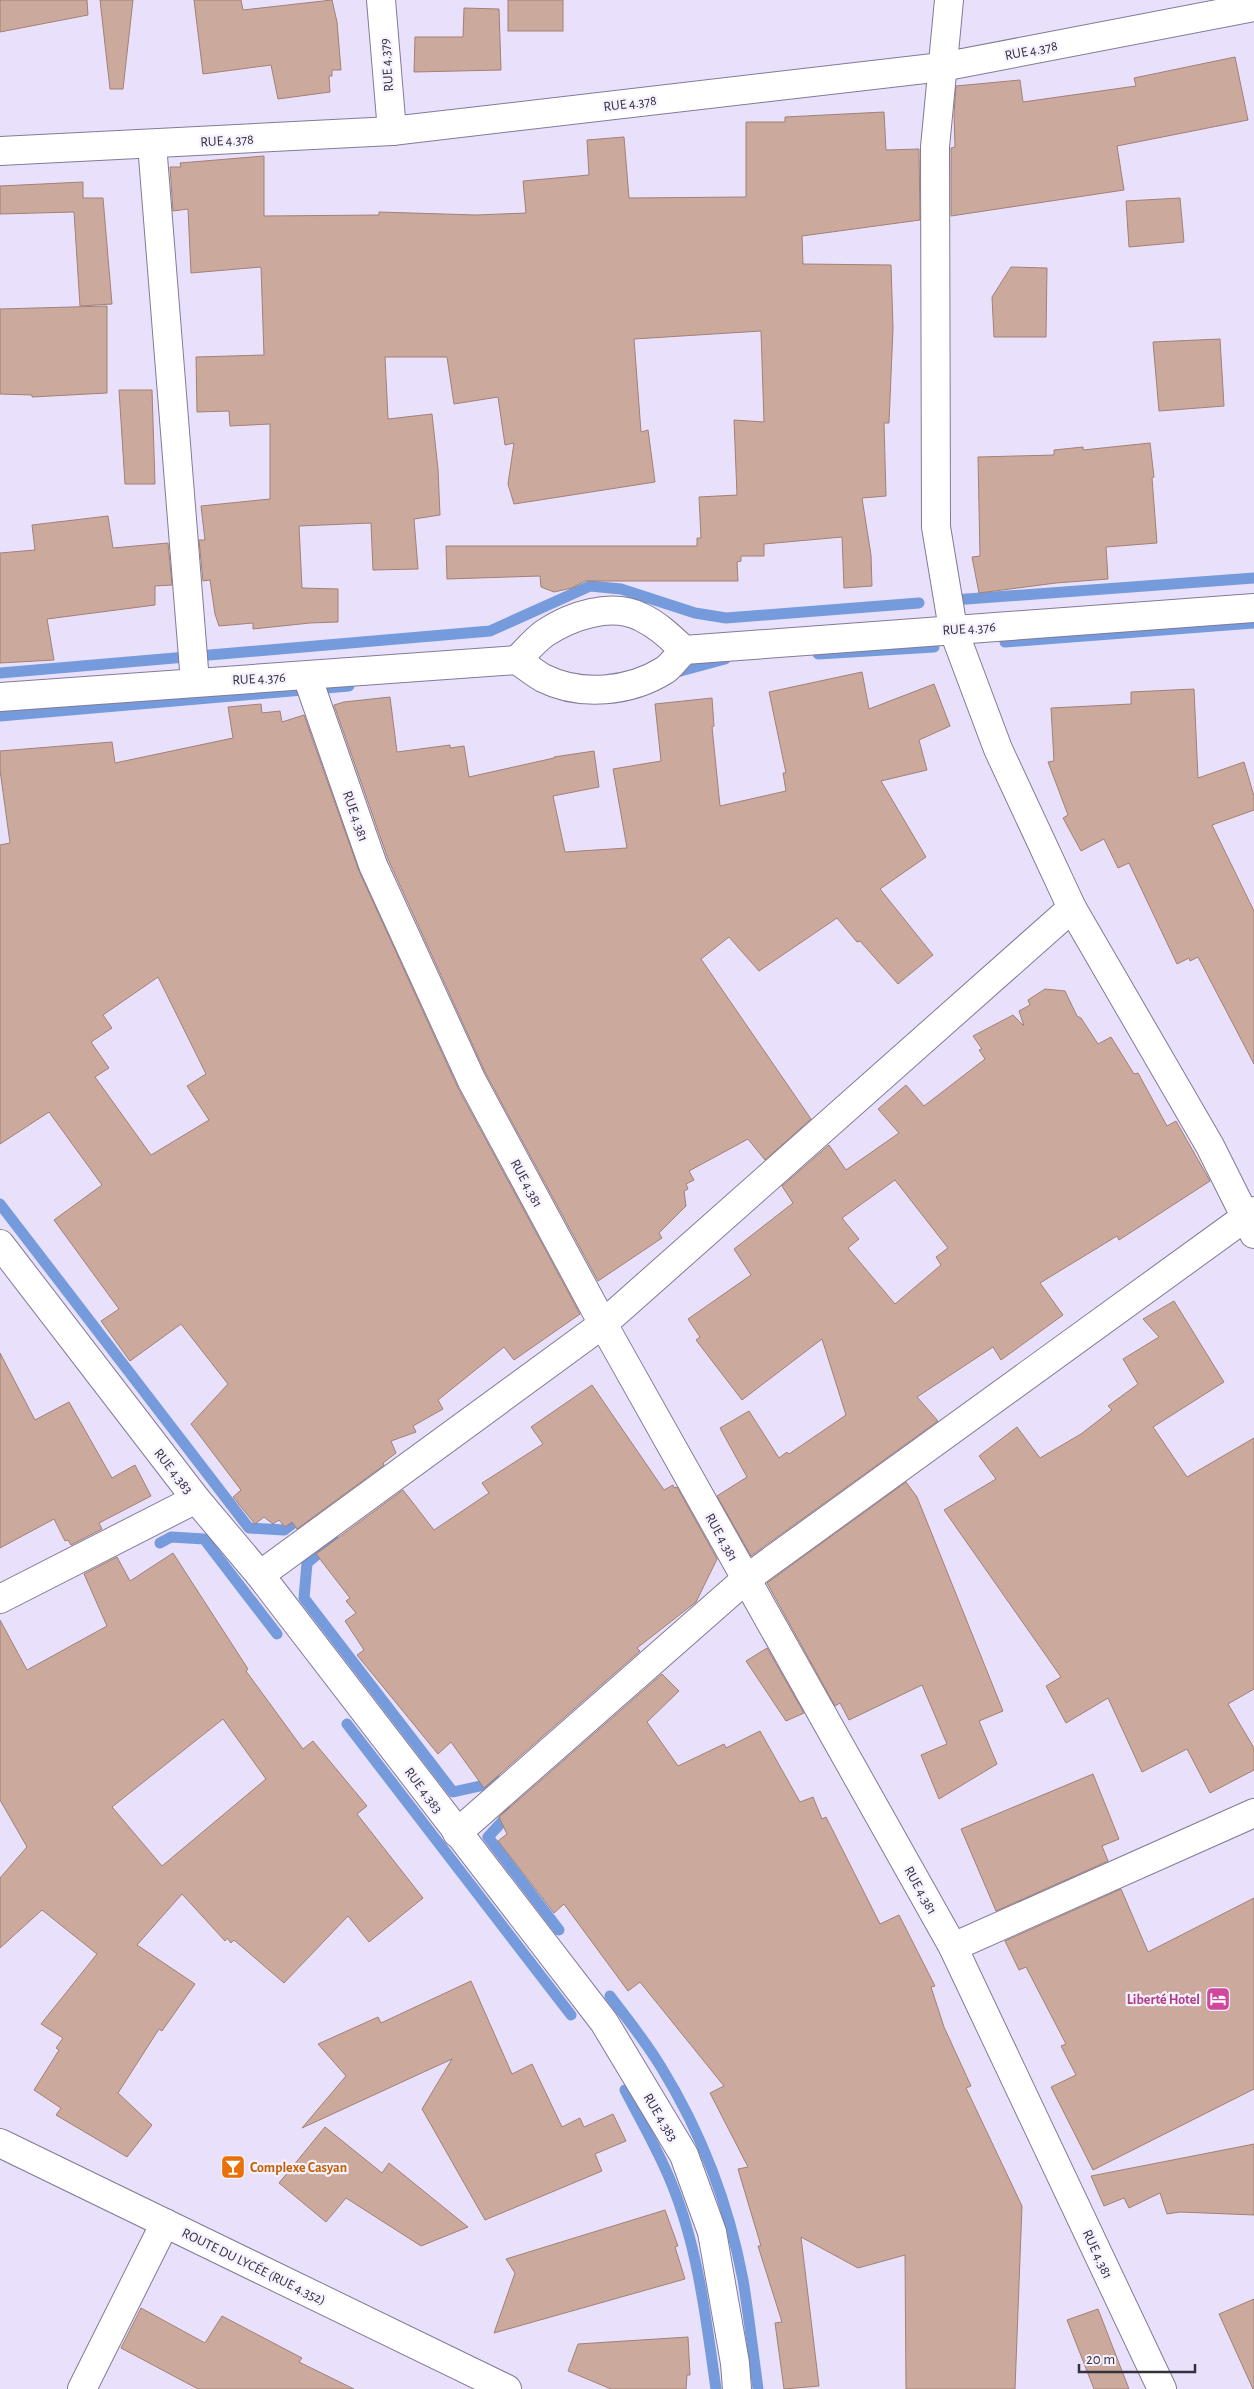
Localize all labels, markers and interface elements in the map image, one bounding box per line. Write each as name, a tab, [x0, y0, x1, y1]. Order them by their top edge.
street label: RUE 4.379	[378, 38, 396, 92]
street label: RUE 4.378	[1004, 39, 1059, 63]
street label: RUE 4.378	[603, 94, 658, 114]
street label: RUE 4.378	[200, 133, 254, 149]
street label: RUE 4.376	[942, 620, 996, 638]
street label: RUE 4.376	[232, 671, 286, 687]
street label: RUE 4.381	[340, 789, 370, 843]
street label: RUE 4.381	[508, 1157, 545, 1210]
street label: RUE 4.383	[151, 1446, 195, 1497]
street label: RUE 4.381	[702, 1511, 740, 1564]
street label: RUE 4.383	[402, 1765, 445, 1816]
street label: RUE 4.381	[901, 1864, 939, 1917]
hotel icon: Liberté Hotel	[1205, 1986, 1231, 2012]
place label: Liberté Hotel	[1127, 1993, 1200, 2007]
street label: RUE 4.383	[640, 2091, 680, 2144]
bar icon: Complexe Casyan	[220, 2154, 246, 2180]
place label: Complexe Casyan	[250, 2161, 347, 2175]
street label: ROUTE DU LYCÉE (RUE 4.352)	[179, 2223, 329, 2308]
street label: RUE 4.381	[1080, 2228, 1115, 2281]
scale bar	[1079, 2342, 1195, 2374]
text: 20 m	[1086, 2352, 1115, 2367]

